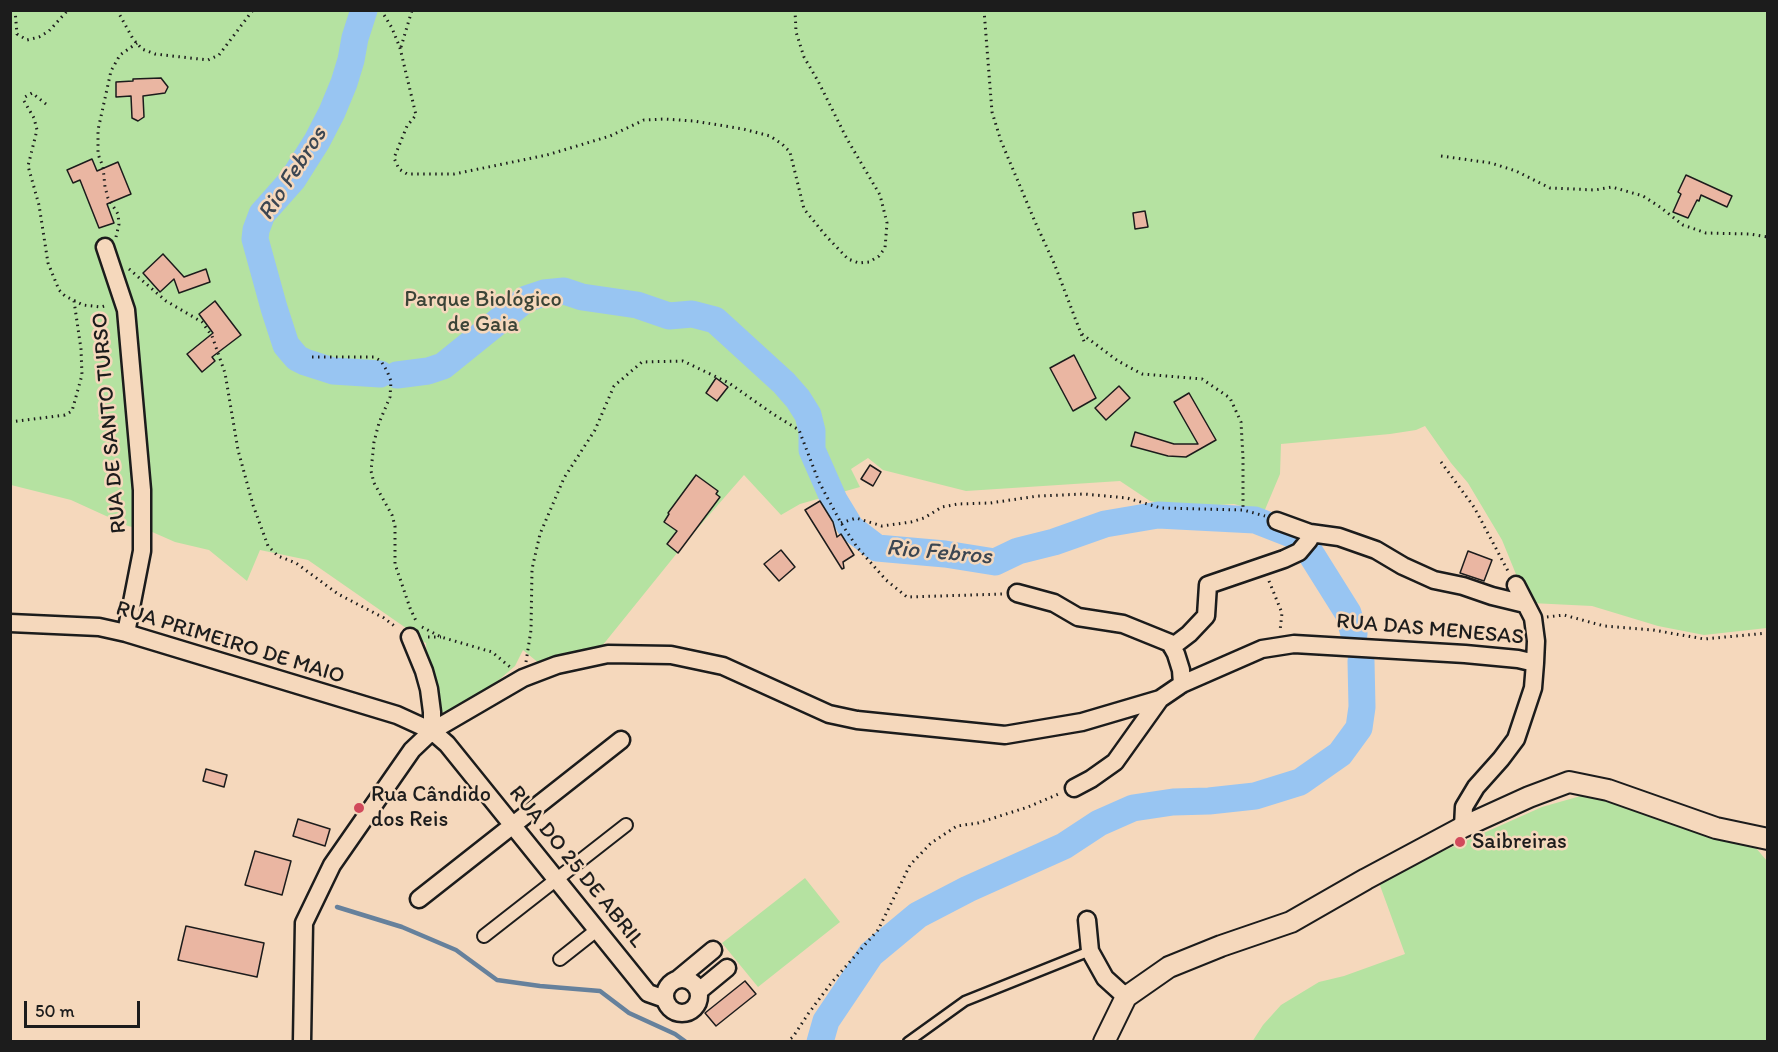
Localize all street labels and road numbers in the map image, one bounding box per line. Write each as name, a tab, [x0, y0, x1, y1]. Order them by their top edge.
street label: RUA DE SANTO TURSO	[87, 311, 133, 535]
street label: RUA PRIMEIRO DE MAIO	[112, 596, 348, 690]
street label: RUA DAS MENESAS	[1335, 609, 1525, 651]
street label: RUA DO 25 DE ABRIL	[503, 781, 649, 953]

